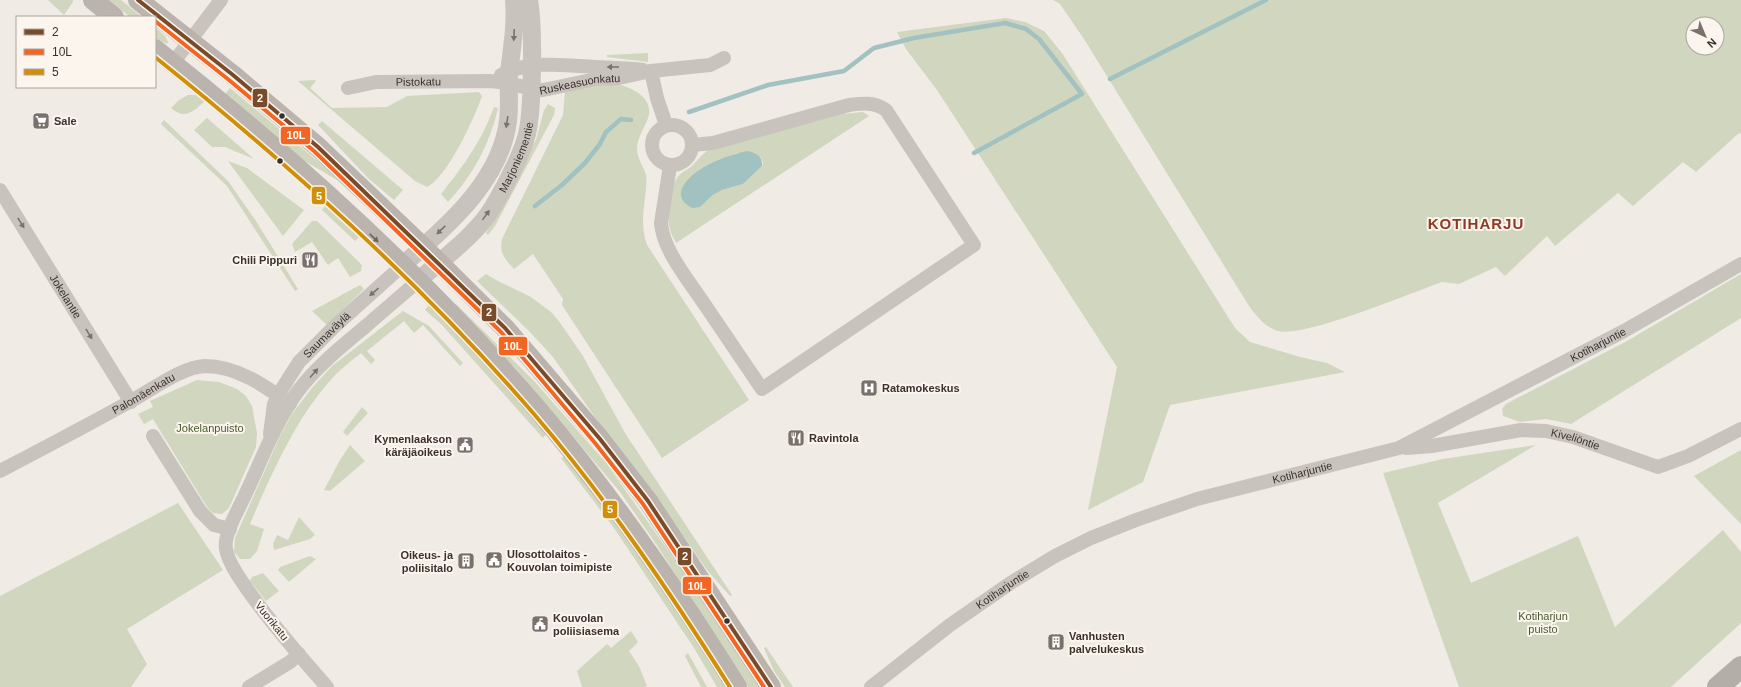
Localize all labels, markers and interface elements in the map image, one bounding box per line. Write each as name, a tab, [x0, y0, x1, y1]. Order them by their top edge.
legend	[16, 16, 156, 88]
north arrow	[1685, 16, 1725, 56]
text: 2	[52, 25, 59, 39]
one-way arrow	[511, 29, 517, 42]
text: N	[1705, 36, 1719, 50]
text: 10L	[52, 45, 72, 59]
one-way arrow	[606, 64, 619, 70]
text: 5	[52, 65, 59, 79]
street label: Ruskeasuonkatu	[538, 72, 621, 97]
street label: Pistokatu	[396, 75, 441, 88]
line badge: 2	[252, 88, 268, 108]
text: 2	[257, 92, 263, 104]
supermarket icon: Sale	[31, 111, 51, 131]
unlabelled marker	[277, 111, 287, 121]
place label: Sale	[54, 115, 77, 127]
one-way arrow	[504, 116, 510, 128]
street label: Marjoniementie	[496, 121, 535, 195]
line badge: 10L	[280, 126, 311, 145]
text: 10L	[287, 129, 306, 141]
unlabelled marker	[275, 156, 285, 166]
line badge: 5	[311, 186, 326, 205]
text: 5	[316, 190, 322, 202]
one-way arrow	[482, 210, 490, 220]
district label: KOTIHARJU	[1428, 215, 1524, 232]
one-way arrow	[17, 218, 25, 228]
one-way arrow	[436, 225, 445, 234]
one-way arrow	[369, 233, 379, 243]
restaurant icon: Chili Pippuri	[300, 250, 320, 270]
place label: Chili Pippuri	[232, 254, 297, 266]
street label: Jokelantie	[48, 272, 84, 321]
one-way arrow	[369, 287, 380, 296]
line badge: 2	[481, 303, 497, 322]
text: 2	[486, 306, 492, 318]
street label: Saumaväylä	[301, 309, 353, 360]
street label: Kotiharjuntie	[1568, 325, 1628, 364]
one-way arrow	[86, 328, 93, 340]
line badge: 10L	[498, 336, 528, 356]
text: 10L	[504, 340, 523, 352]
one-way arrow	[309, 368, 318, 378]
street label: Palomäenkatu	[110, 371, 177, 416]
hospital icon: Ratamokeskus	[859, 378, 879, 398]
place label: Ratamokeskus	[882, 382, 960, 394]
park label: Jokelanpuisto	[176, 422, 244, 434]
street label: Kiveliöntie	[1550, 426, 1601, 452]
restaurant icon: Ravintola	[786, 428, 806, 448]
place label: Ravintola	[809, 432, 859, 444]
place label: Kymenlaakson käräjäoikeus	[374, 433, 452, 458]
public building icon: Kymenlaakson käräjäoikeus	[455, 435, 475, 455]
street label: Kotiharjuntie	[1271, 459, 1334, 486]
line badge: 5	[602, 500, 618, 519]
text: 5	[607, 503, 613, 515]
line badge: 2	[677, 547, 692, 566]
place label: Ulosottolaitos - Kouvolan toimipiste	[507, 548, 612, 573]
place label: Oikeus- ja poliisitalo	[400, 549, 454, 574]
public building icon: Ulosottolaitos - Kouvolan toimipiste	[484, 550, 504, 570]
text: 2	[682, 550, 688, 562]
building icon: Oikeus- ja poliisitalo	[456, 551, 476, 571]
street label: Kotiharjuntie	[974, 567, 1031, 611]
line badge: 10L	[682, 576, 712, 595]
text: 10L	[688, 580, 707, 592]
street label: Vuorikatu	[253, 599, 291, 643]
park label: Kotiharjun puisto	[1518, 610, 1568, 635]
place label: Kouvolan poliisiasema	[553, 612, 620, 637]
public building icon: Kouvolan poliisiasema	[530, 614, 550, 634]
unlabelled marker	[722, 616, 732, 626]
place label: Vanhusten palvelukeskus	[1069, 630, 1144, 655]
building icon: Vanhusten palvelukeskus	[1046, 632, 1066, 652]

